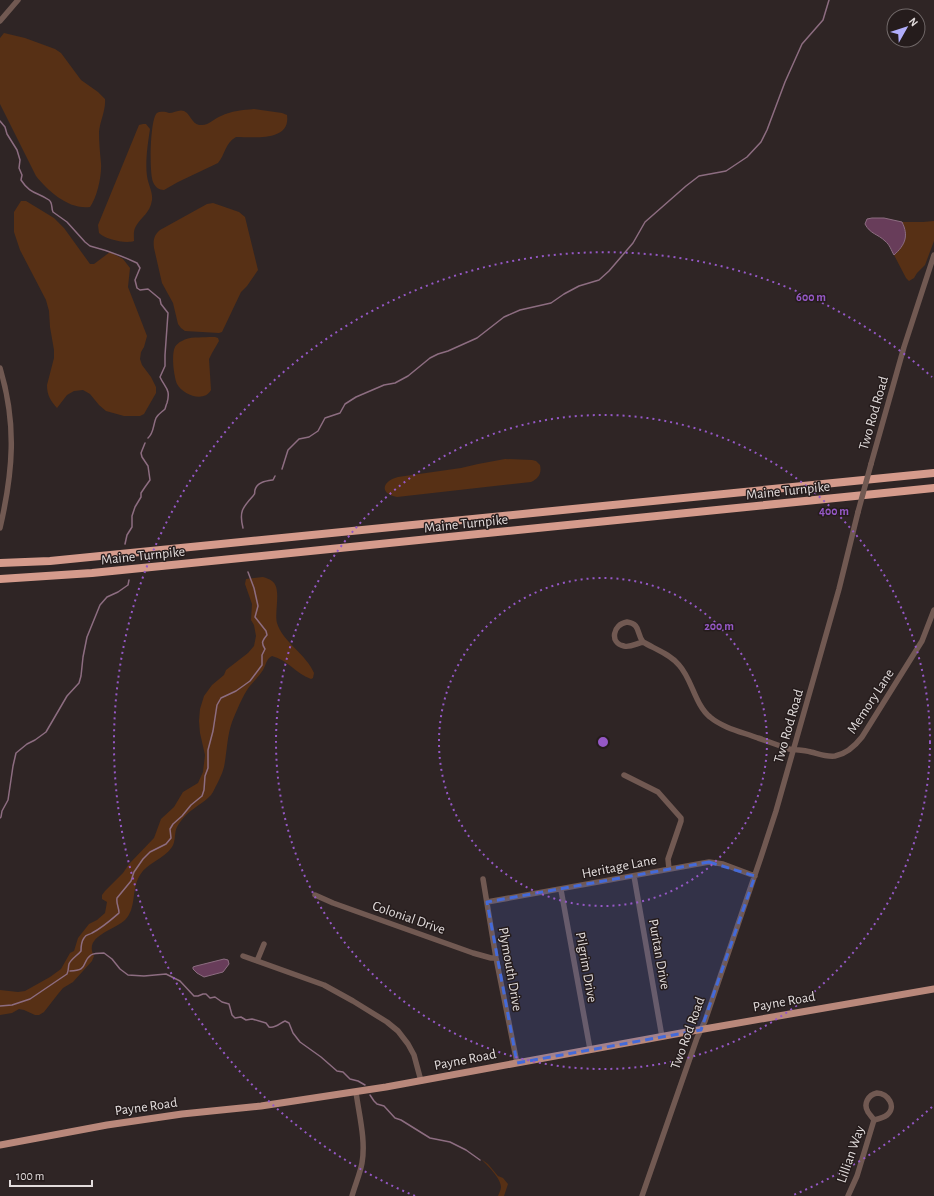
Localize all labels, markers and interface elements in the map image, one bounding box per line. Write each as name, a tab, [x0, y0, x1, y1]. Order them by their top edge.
north arrow	[886, 8, 926, 48]
text: N	[907, 16, 920, 28]
text: 600 m	[796, 291, 826, 303]
street label: Two Rod Road	[857, 375, 891, 452]
street label: Maine Turnpike	[745, 480, 831, 502]
text: 400 m	[819, 505, 849, 517]
street label: Maine Turnpike	[423, 513, 509, 535]
street label: Maine Turnpike	[100, 545, 186, 567]
text: 200 m	[704, 620, 734, 632]
street label: Memory Lane	[845, 667, 897, 736]
street label: Two Rod Road	[772, 688, 806, 765]
centre of rings	[596, 735, 610, 749]
street label: Heritage Lane	[581, 853, 658, 881]
street label: Colonial Drive	[370, 899, 447, 937]
street label: Puritan Drive	[646, 918, 672, 991]
street label: Plymouth Drive	[496, 926, 524, 1012]
street label: Pilgrim Drive	[573, 931, 599, 1004]
street label: Payne Road	[752, 990, 816, 1014]
street label: Two Rod Road	[668, 995, 708, 1071]
street label: Payne Road	[433, 1047, 497, 1073]
street label: Payne Road	[114, 1096, 178, 1118]
street label: Lillian Way	[835, 1124, 867, 1185]
scale bar	[10, 1162, 92, 1188]
text: 100 m	[16, 1170, 44, 1182]

